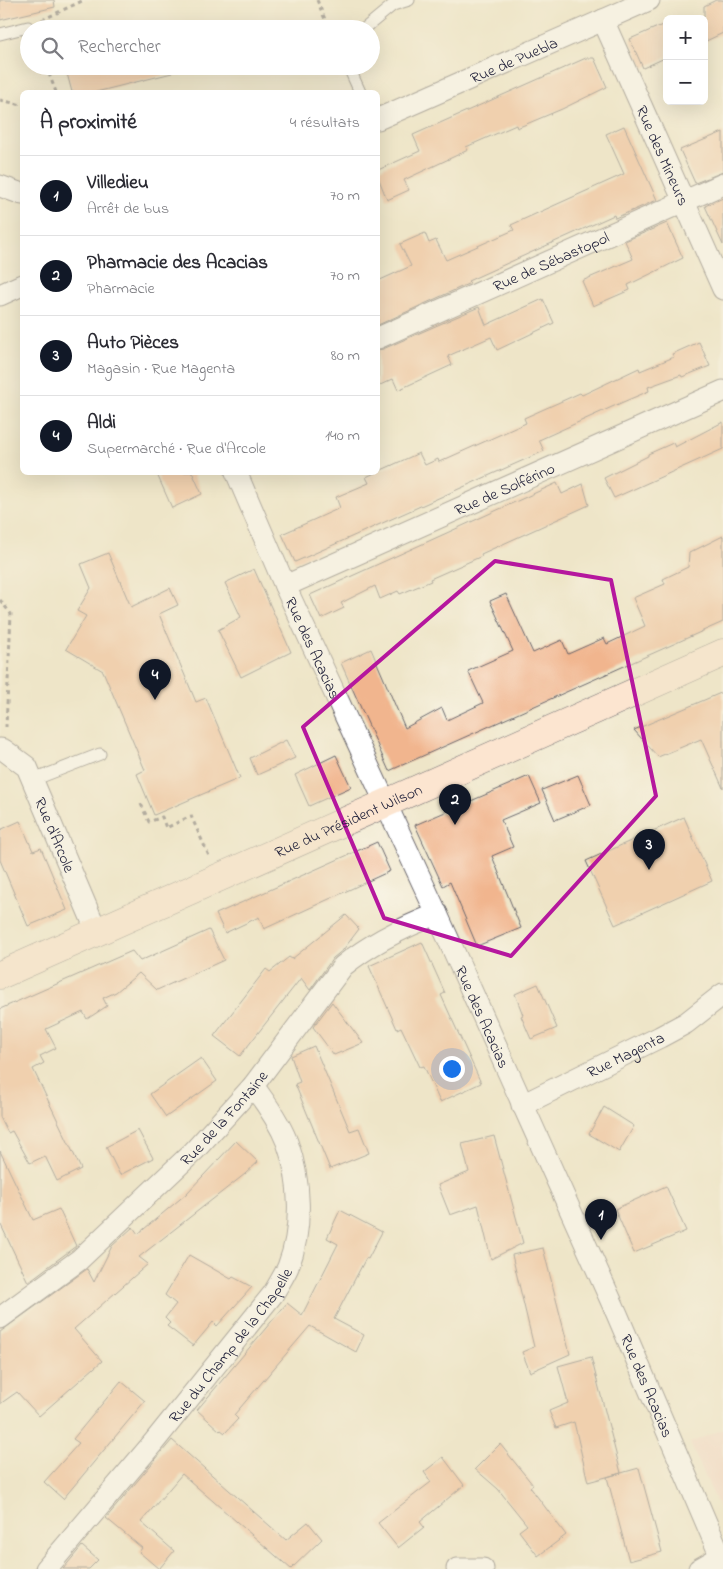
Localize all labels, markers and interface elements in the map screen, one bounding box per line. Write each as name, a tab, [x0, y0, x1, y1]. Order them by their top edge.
map controls	[663, 15, 708, 105]
button: +	[663, 15, 708, 60]
search box	[20, 20, 380, 75]
street label: Rue de Puebla	[467, 32, 562, 91]
icon: search	[38, 34, 66, 62]
text: Rechercher	[78, 34, 161, 61]
button: −	[663, 60, 708, 105]
street label: Rue des Mineurs	[629, 102, 694, 210]
text: À proximité	[40, 108, 137, 138]
text: 4 résultats	[290, 111, 360, 135]
text: Villedieu	[87, 170, 149, 197]
text: 1	[53, 184, 59, 208]
text: 70 m	[330, 184, 360, 208]
text: Arrêt de bus	[87, 197, 169, 221]
street label: Rue de Sébastopol	[489, 226, 614, 299]
text: Pharmacie des Acacias	[87, 250, 268, 277]
text: 2	[52, 264, 60, 288]
text: 70 m	[330, 264, 360, 288]
text: Pharmacie	[87, 277, 155, 301]
text: Auto Pièces	[87, 330, 179, 357]
text: 3	[53, 344, 59, 368]
text: 80 m	[331, 344, 360, 368]
text: Magasin · Rue Magenta	[87, 357, 235, 381]
text: Aldi	[87, 410, 116, 437]
text: 4	[53, 424, 59, 448]
text: 140 m	[325, 424, 360, 448]
text: Supermarché · Rue d'Arcole	[87, 437, 266, 461]
street label: Rue de Solférino	[451, 457, 559, 523]
street label: Rue des Acacias	[278, 594, 346, 703]
pin: 4	[139, 659, 171, 700]
street label: Rue du Président Wilson	[271, 778, 427, 865]
pin: 2	[439, 784, 471, 825]
street label: Rue d'Arcole	[27, 794, 81, 877]
pin: 3	[633, 829, 665, 870]
street label: Rue des Acacias	[448, 962, 515, 1072]
street label: Rue Magenta	[583, 1027, 669, 1085]
your location	[439, 1056, 465, 1082]
street label: Rue de la Fontaine	[175, 1065, 275, 1172]
pin: 1	[585, 1199, 617, 1240]
street label: Rue du Champ de la Chapelle	[164, 1264, 300, 1429]
street label: Rue des Acacias	[613, 1331, 678, 1442]

